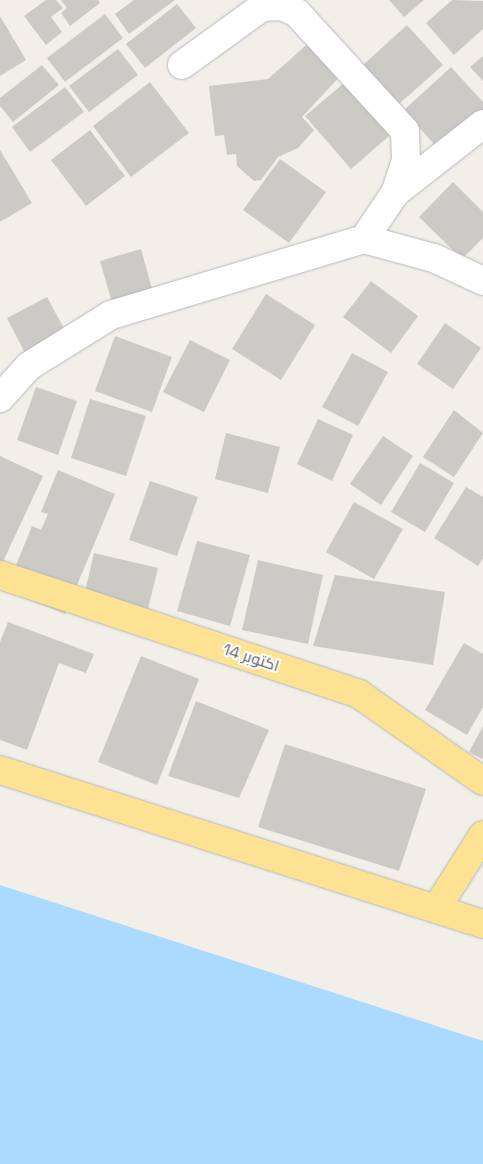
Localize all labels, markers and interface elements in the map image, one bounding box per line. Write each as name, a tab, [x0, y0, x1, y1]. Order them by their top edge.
street label: 14 اكتوبر	[220, 640, 282, 676]

